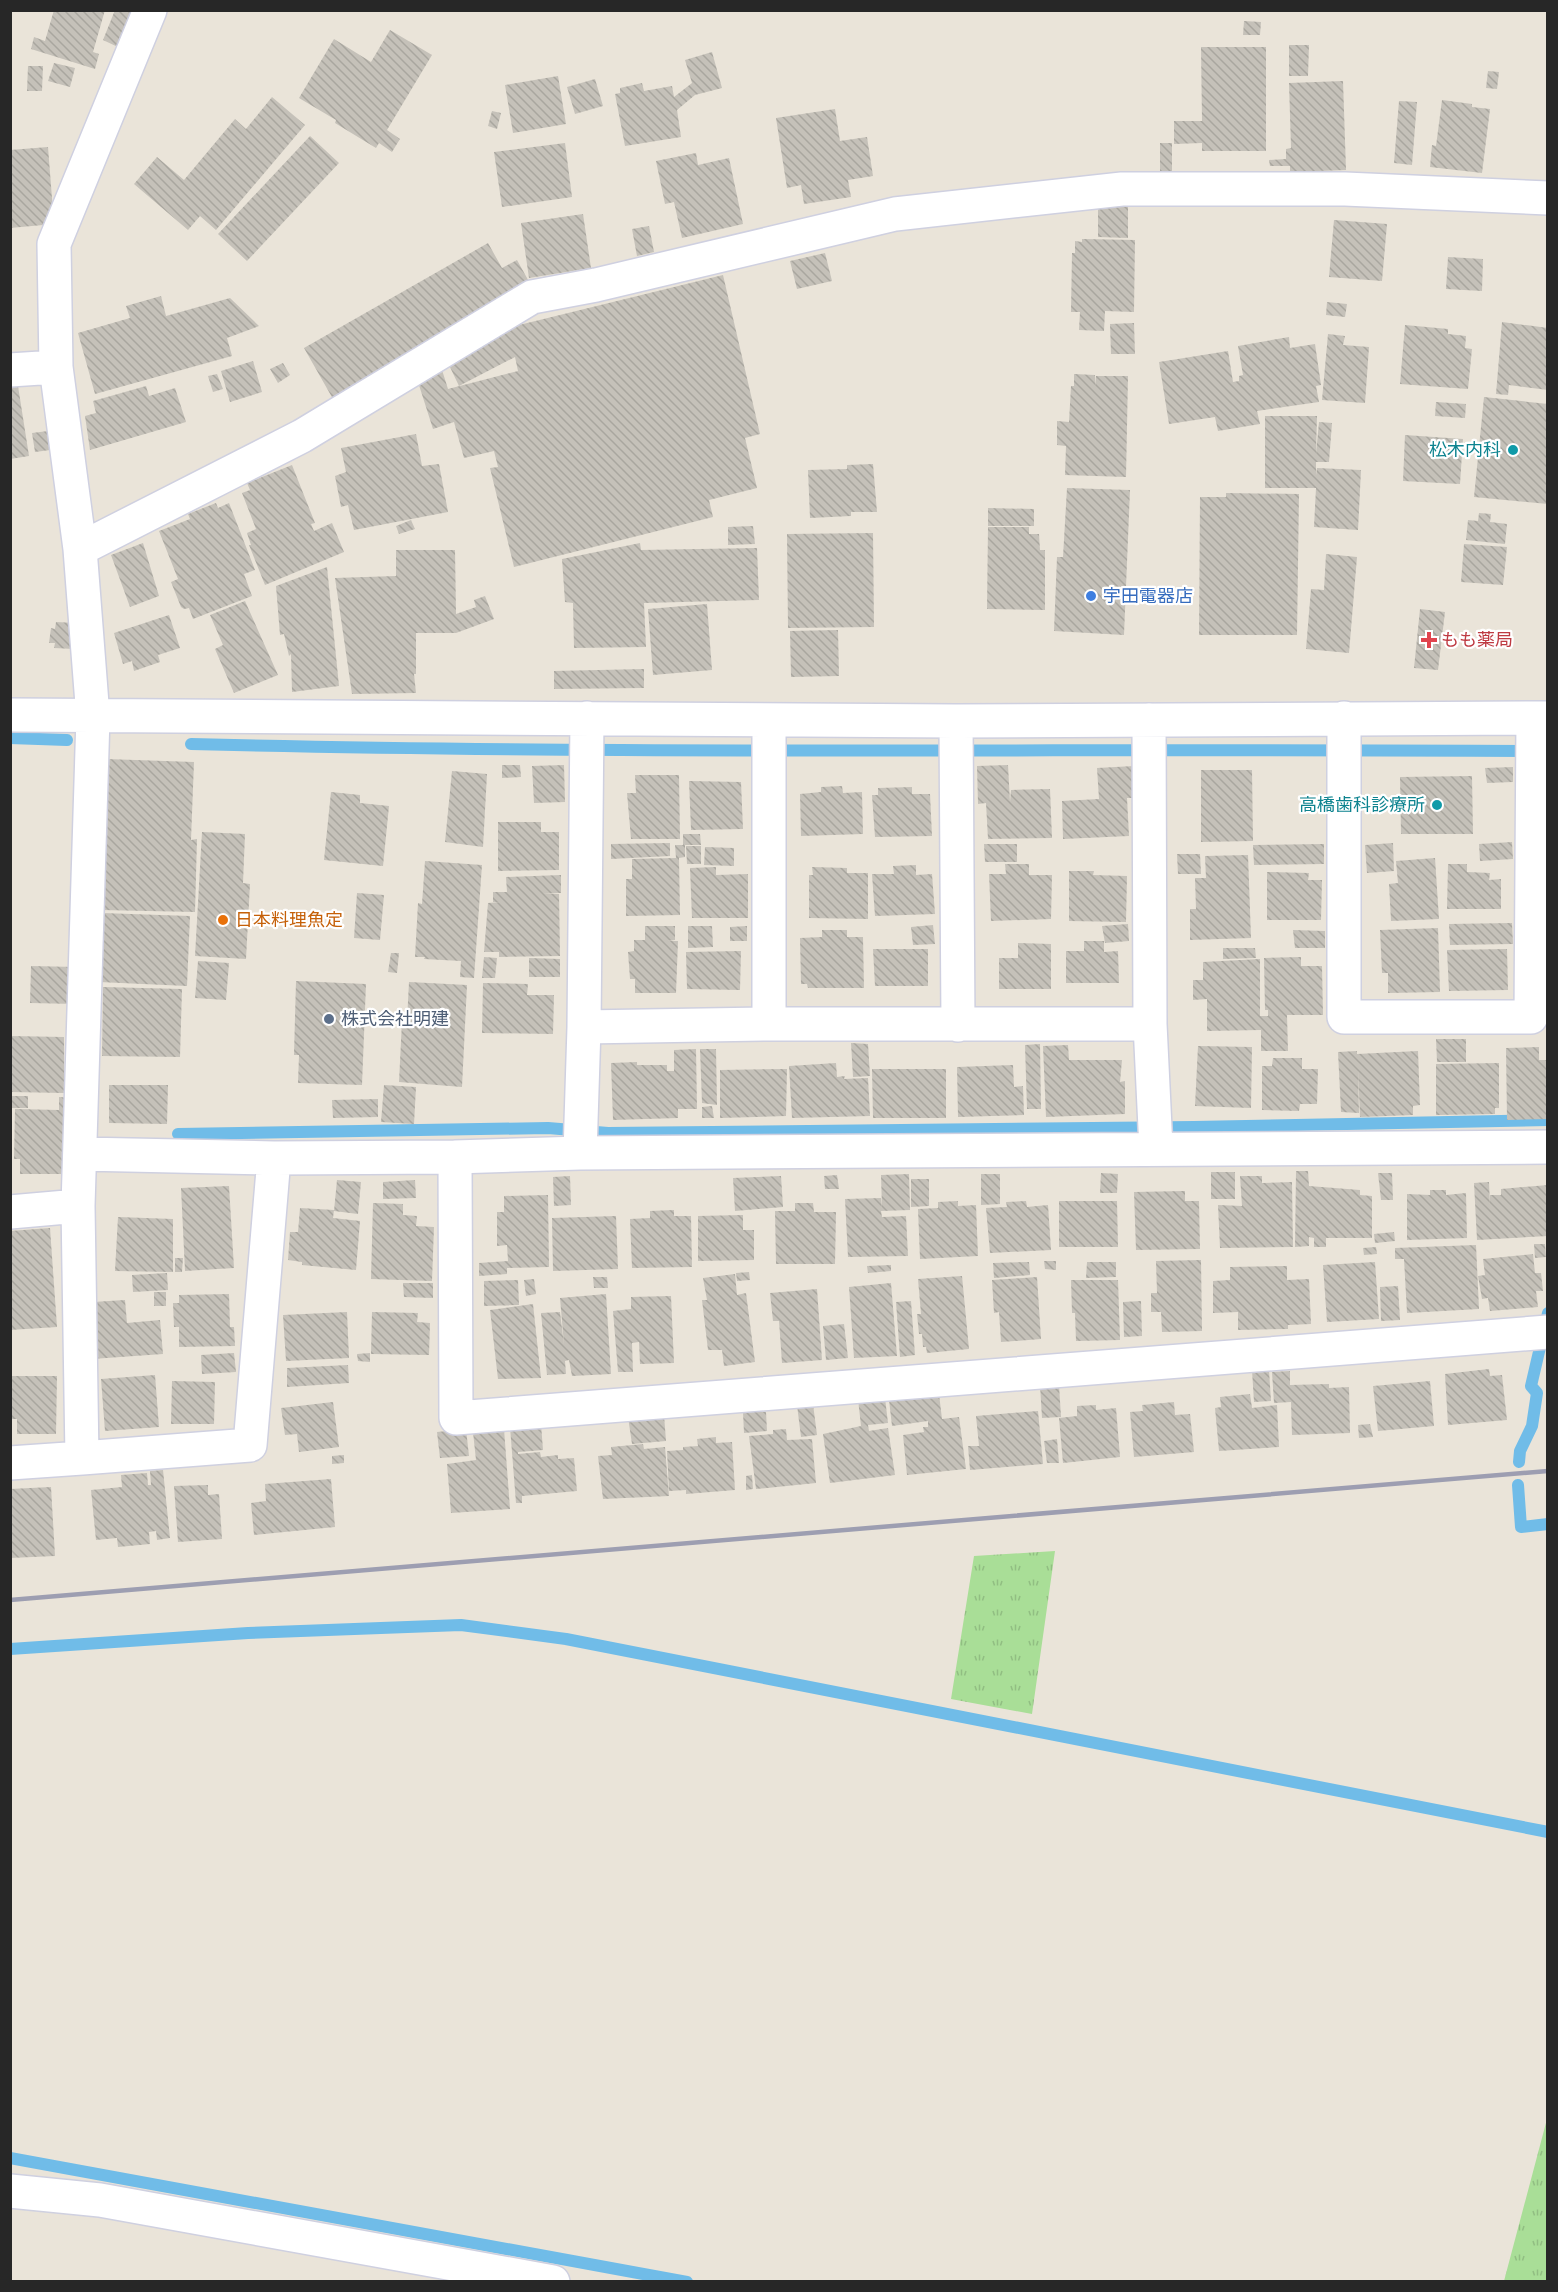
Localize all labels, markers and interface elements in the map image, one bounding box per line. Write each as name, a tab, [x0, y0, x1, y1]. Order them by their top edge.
place label: 松木内科	[1429, 439, 1501, 459]
marker: 松木内科	[1506, 443, 1520, 457]
place label: 宇田電器店	[1103, 585, 1193, 605]
marker: 宇田電器店	[1084, 589, 1098, 603]
place label: もも薬局	[1441, 629, 1513, 649]
marker: もも薬局	[1422, 633, 1436, 647]
place label: 高橋歯科診療所	[1299, 794, 1425, 814]
marker: 高橋歯科診療所	[1430, 798, 1444, 812]
place label: 日本料理魚定	[235, 909, 343, 929]
marker: 日本料理魚定	[216, 913, 230, 927]
place label: 株式会社明建	[341, 1008, 449, 1028]
marker: 株式会社明建	[322, 1012, 336, 1026]

